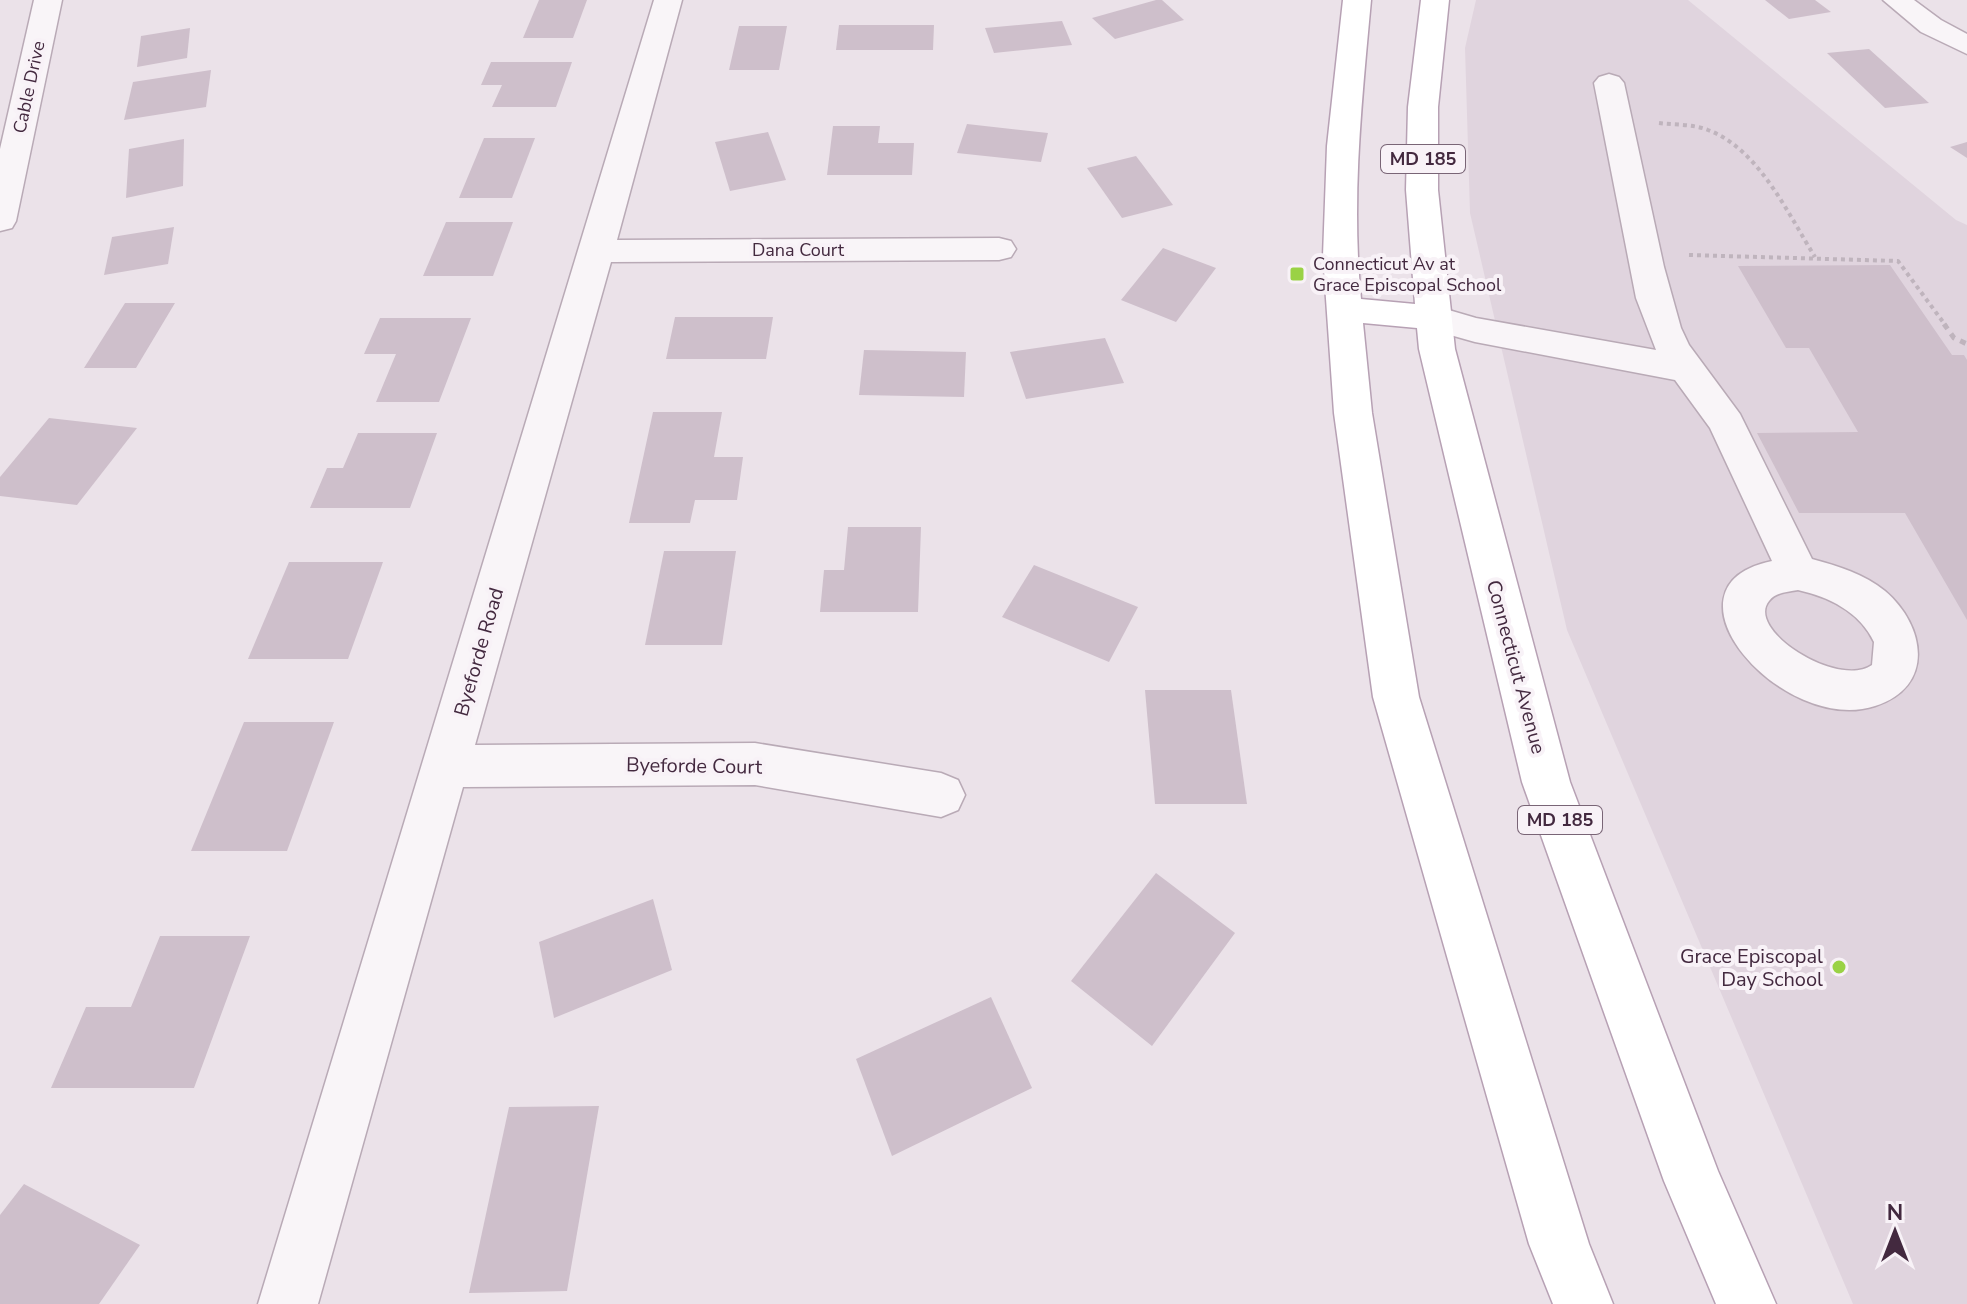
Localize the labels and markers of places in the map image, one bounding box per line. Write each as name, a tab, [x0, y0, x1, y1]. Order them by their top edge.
place label: Connecticut Av at Grace Episcopal School	[1313, 252, 1502, 297]
marker: Connecticut Av at Grace Episcopal School	[1288, 265, 1306, 283]
place label: Grace Episcopal Day School	[1680, 943, 1823, 993]
marker: Grace Episcopal Day School	[1830, 958, 1848, 976]

